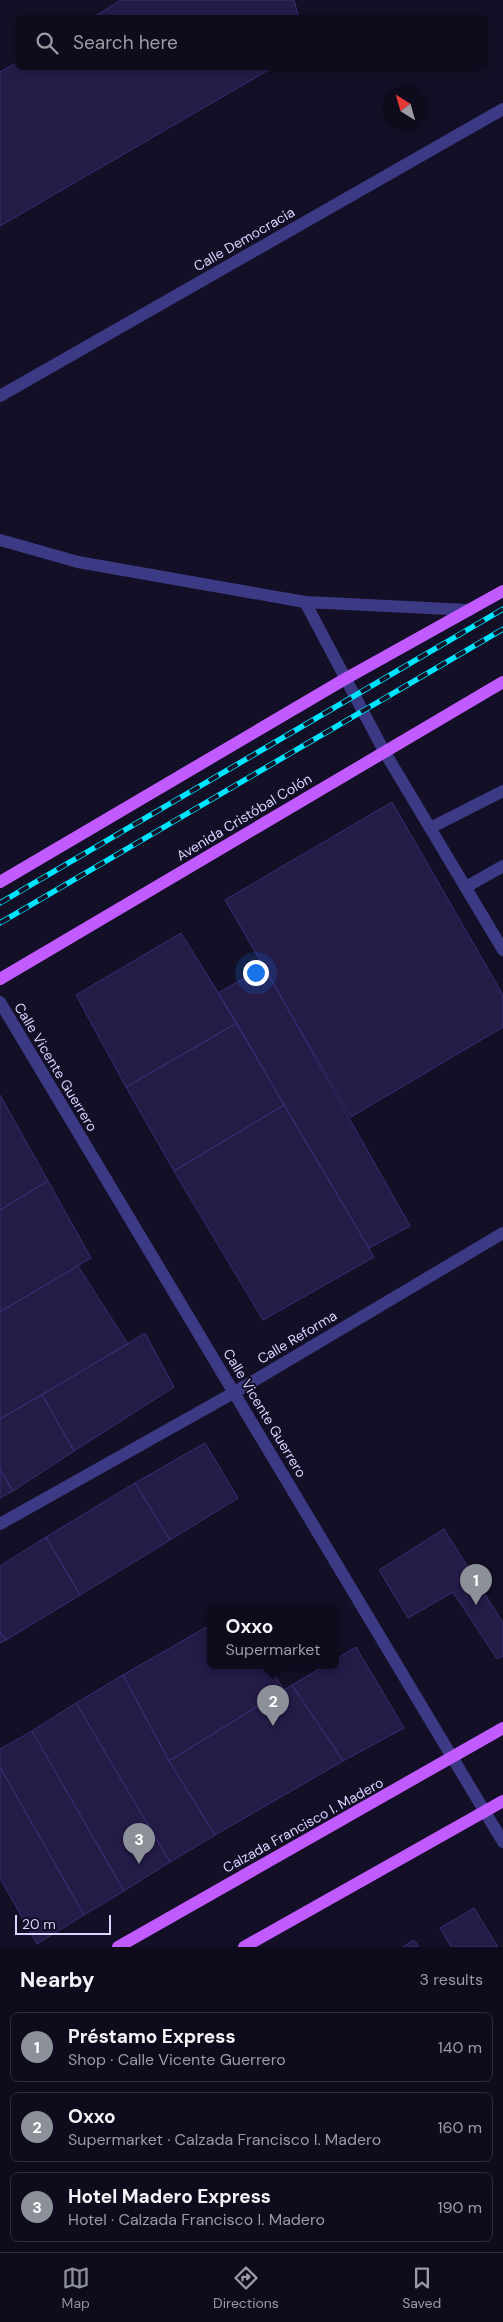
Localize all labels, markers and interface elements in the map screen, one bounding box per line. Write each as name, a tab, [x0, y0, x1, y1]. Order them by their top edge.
search box	[15, 15, 488, 70]
icon: search	[33, 29, 61, 57]
text: Search here	[73, 30, 178, 55]
north arrow	[383, 85, 428, 130]
street label: Calle Democracia	[190, 203, 298, 275]
street label: Avenida Cristóbal Colón	[173, 769, 315, 865]
your location	[243, 960, 269, 986]
street label: Calle Vicente Guerrero	[10, 999, 102, 1135]
street label: Calle Reforma	[254, 1306, 340, 1368]
street label: Calle Vicente Guerrero	[219, 1345, 311, 1481]
pin: 1	[460, 1564, 492, 1605]
popup	[207, 1604, 339, 1669]
text: Oxxo	[226, 1614, 273, 1639]
text: Supermarket	[226, 1639, 320, 1660]
pin: 2	[257, 1685, 289, 1726]
street label: Calzada Francisco I. Madero	[220, 1773, 386, 1877]
pin: 3	[123, 1823, 155, 1864]
scale bar	[15, 1912, 111, 1935]
text: 20 m	[22, 1915, 56, 1933]
text: Nearby	[20, 1966, 94, 1994]
text: 3 results	[420, 1969, 483, 1990]
text: Préstamo Express	[68, 2024, 236, 2049]
text: 1	[34, 2037, 40, 2058]
text: 140 m	[438, 2037, 482, 2058]
text: Shop · Calle Vicente Guerrero	[68, 2049, 286, 2070]
text: Oxxo	[68, 2104, 116, 2129]
text: 2	[32, 2117, 42, 2138]
text: 160 m	[438, 2117, 482, 2138]
text: Supermarket · Calzada Francisco I. Madero	[68, 2129, 381, 2150]
text: Hotel Madero Express	[68, 2184, 271, 2209]
text: 3	[32, 2197, 42, 2218]
text: 190 m	[438, 2197, 482, 2218]
text: Hotel · Calzada Francisco I. Madero	[68, 2209, 325, 2230]
tab: Map	[62, 2264, 90, 2312]
tab: Directions	[213, 2264, 279, 2312]
tab: Saved	[402, 2264, 441, 2312]

